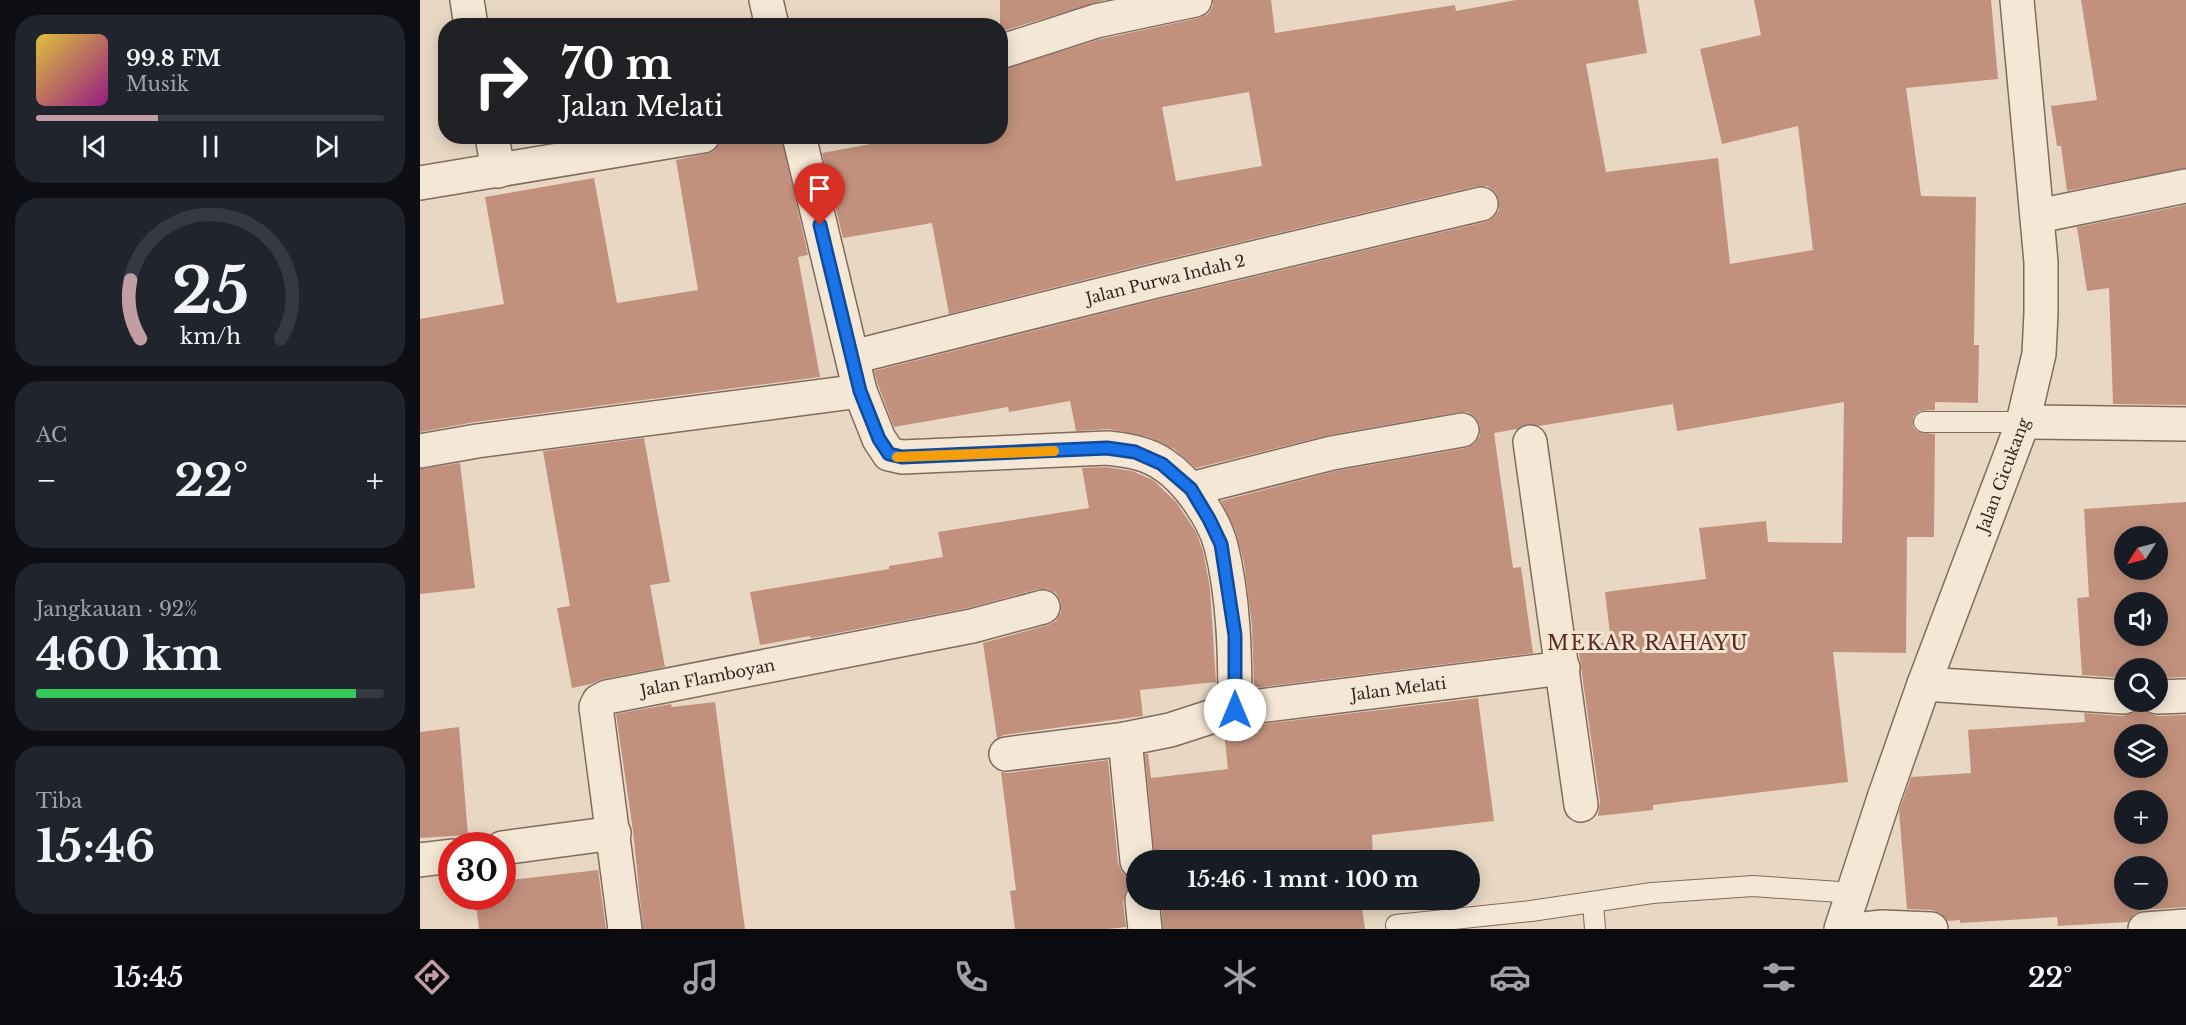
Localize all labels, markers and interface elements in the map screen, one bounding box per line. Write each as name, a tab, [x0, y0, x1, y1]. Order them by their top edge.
text: 70 m	[561, 38, 672, 90]
icon: right	[462, 42, 540, 120]
text: 99.8 FM	[126, 45, 221, 72]
text: Musik	[126, 72, 189, 96]
text: Jalan Melati	[561, 90, 723, 123]
icon: previous	[78, 130, 111, 163]
icon: pause	[194, 130, 227, 163]
icon: next	[310, 130, 343, 163]
pin	[794, 163, 845, 225]
icon: arrive	[803, 172, 836, 205]
street label: Jalan Purwa Indah 2	[1082, 250, 1247, 309]
text: 25	[171, 252, 249, 330]
text: km/h	[180, 323, 241, 350]
street label: Jalan Cicukang	[1971, 414, 2034, 537]
text: AC	[36, 423, 67, 447]
text: 22°	[175, 452, 248, 508]
text: −	[36, 460, 57, 501]
text: +	[366, 460, 384, 501]
north arrow	[2114, 526, 2168, 580]
map controls	[2114, 526, 2168, 910]
button: sound	[2114, 592, 2168, 646]
text: Jangkauan · 92%	[36, 597, 198, 621]
text: 460 km	[36, 626, 222, 682]
district label: MEKAR RAHAYU	[1547, 631, 1749, 655]
street label: Jalan Flamboyan	[636, 655, 777, 701]
button: search	[2114, 658, 2168, 712]
street label: Jalan Melati	[1348, 673, 1448, 705]
position arrow	[1203, 678, 1267, 742]
button: layers	[2114, 724, 2168, 778]
text: Tiba	[36, 789, 82, 813]
button: +	[2114, 790, 2168, 844]
text: 15:46	[36, 818, 155, 874]
speed limit sign: 30	[438, 832, 516, 910]
button: −	[2114, 856, 2168, 910]
text: 15:46 · 1 mnt · 100 m	[1187, 866, 1419, 893]
icon: directions	[411, 956, 453, 998]
icon: music	[680, 956, 722, 998]
icon: phone	[950, 956, 992, 998]
icon: climate	[1219, 956, 1261, 998]
icon: car	[1489, 956, 1531, 998]
icon: filters	[1758, 956, 1800, 998]
text: 15:45	[114, 961, 183, 994]
text: 22°	[2028, 961, 2072, 994]

